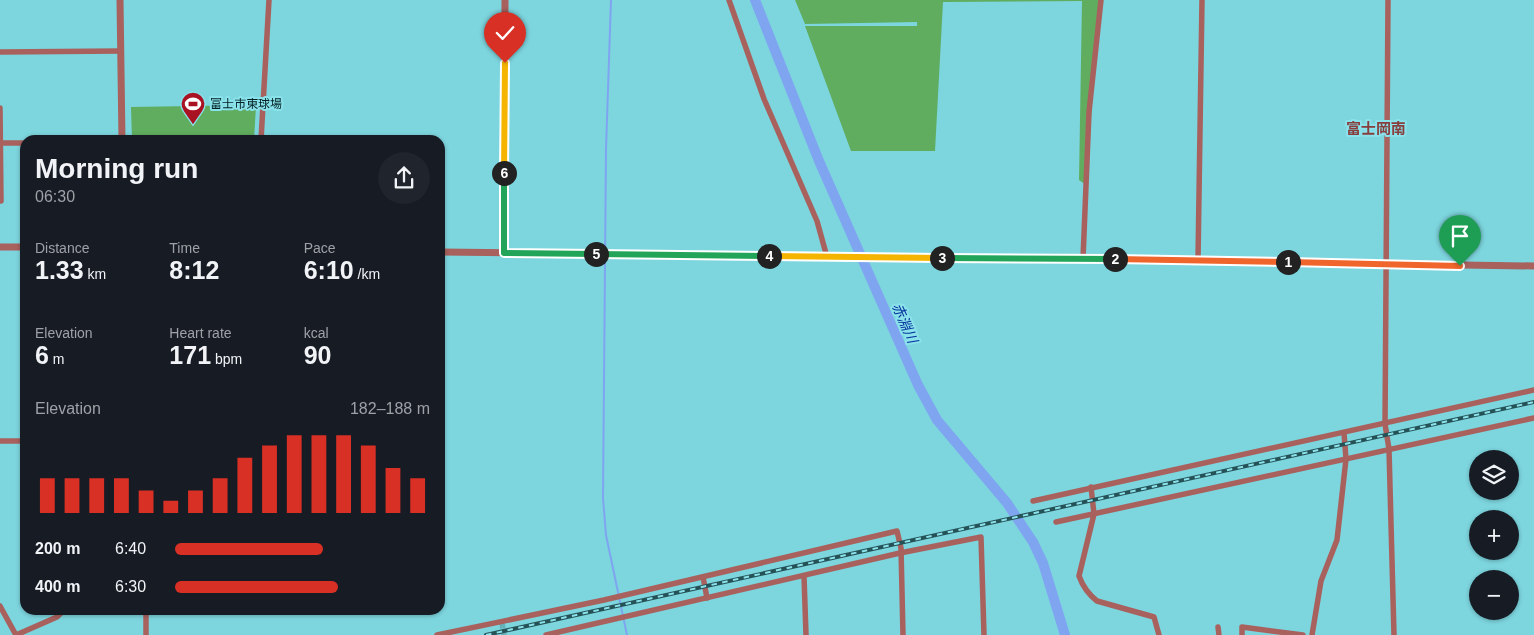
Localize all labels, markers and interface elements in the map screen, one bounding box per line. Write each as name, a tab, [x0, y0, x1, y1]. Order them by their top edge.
pin	[484, 12, 526, 63]
icon: check	[491, 19, 519, 47]
sports icon: 富士市東球場	[180, 91, 206, 125]
place label: 富士市東球場	[210, 97, 282, 111]
district label: 富士岡南	[1346, 120, 1406, 137]
button: share	[378, 152, 430, 204]
text: Morning run	[35, 153, 198, 184]
pin: 6	[492, 160, 516, 186]
text: 6	[501, 165, 508, 181]
text: 06:30	[35, 188, 75, 205]
pin	[1439, 215, 1481, 266]
icon: arrive	[1446, 222, 1474, 250]
text: Distance	[35, 240, 89, 256]
text: Time	[169, 240, 200, 256]
text: Pace	[304, 240, 336, 256]
pin: 5	[584, 242, 608, 266]
pin: 4	[756, 244, 782, 268]
text: 5	[593, 246, 600, 262]
pin: 3	[930, 246, 954, 270]
pin: 2	[1102, 246, 1128, 272]
text: 4	[766, 248, 773, 264]
text: 3	[939, 250, 946, 266]
pin: 1	[1276, 250, 1300, 274]
text: 2	[1112, 251, 1119, 267]
text: 1	[1285, 254, 1292, 270]
text: 1.33	[35, 256, 84, 284]
text: 8:12	[169, 256, 219, 284]
text: 6:10	[304, 256, 354, 284]
text: km	[84, 266, 106, 282]
text: /km	[354, 266, 380, 282]
water label: 赤淵川	[889, 301, 922, 347]
text: Elevation	[35, 325, 93, 341]
text: Heart rate	[169, 325, 232, 341]
text: kcal	[304, 325, 329, 341]
text: 6	[35, 341, 49, 369]
text: 171	[169, 341, 211, 369]
text: 90	[304, 341, 331, 369]
text: m	[49, 351, 64, 367]
text: bpm	[211, 351, 242, 367]
text: Elevation	[35, 400, 101, 417]
text: 182–188 m	[350, 400, 430, 417]
map controls	[1469, 450, 1519, 620]
button: layers	[1469, 450, 1519, 500]
button: +	[1469, 510, 1519, 560]
text: 200 m	[35, 540, 80, 557]
text: 6:40	[115, 540, 146, 557]
button: −	[1469, 570, 1519, 620]
text: 400 m	[35, 578, 80, 595]
text: 6:30	[115, 578, 146, 595]

